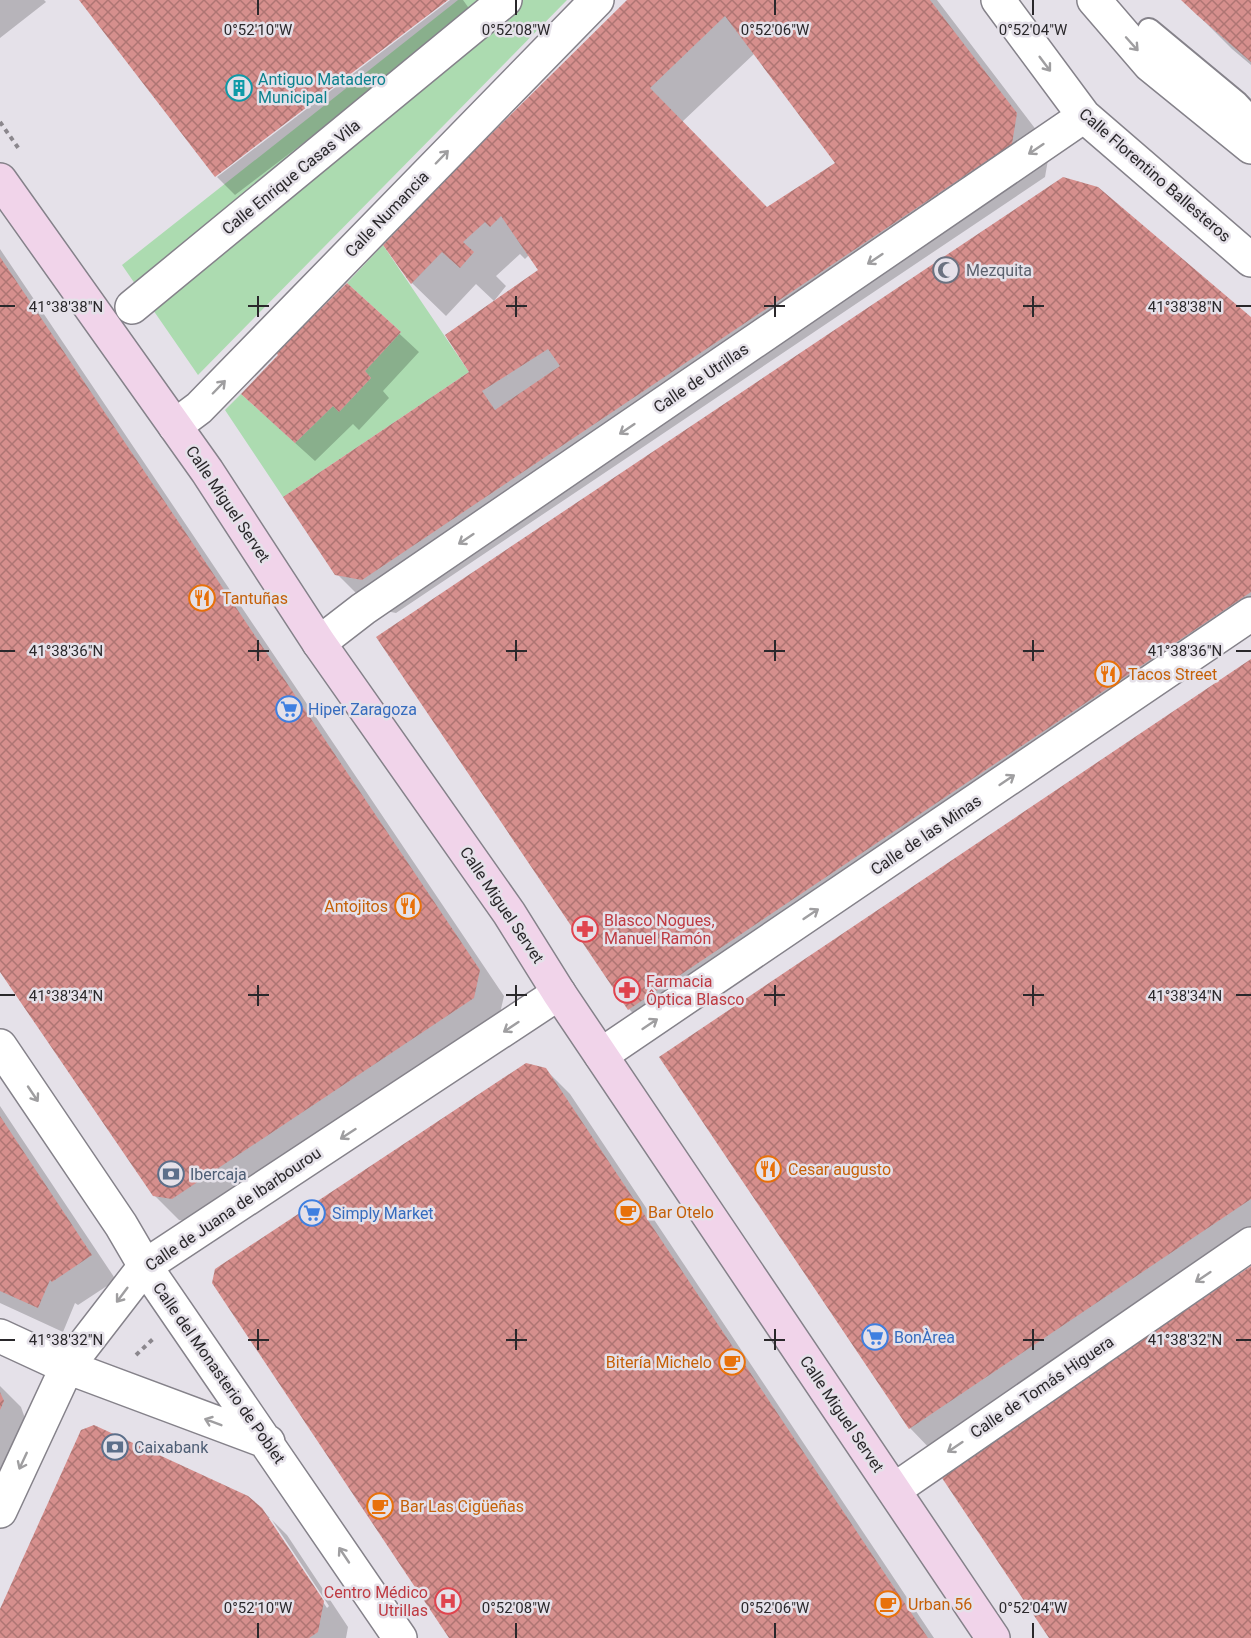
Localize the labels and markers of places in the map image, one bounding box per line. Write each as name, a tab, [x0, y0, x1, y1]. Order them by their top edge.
place label: Antiguo Matadero Municipal	[258, 70, 386, 107]
building icon: Antiguo Matadero Municipal	[224, 73, 254, 103]
mosque icon: Mezquita	[931, 255, 961, 285]
place label: Mezquita	[966, 261, 1032, 280]
restaurant icon: Tantuñas	[187, 583, 217, 613]
place label: Tantuñas	[222, 589, 288, 608]
restaurant icon: Tacos Street	[1093, 659, 1123, 689]
place label: Tacos Street	[1128, 665, 1217, 684]
supermarket icon: Hiper Zaragoza	[274, 694, 304, 724]
place label: Hiper Zaragoza	[308, 700, 417, 719]
restaurant icon: Antojitos	[393, 891, 423, 921]
place label: Antojitos	[324, 897, 388, 916]
place label: Blasco Nogues, Manuel Ramón	[604, 911, 715, 948]
pharmacy icon: Blasco Nogues, Manuel Ramón	[570, 914, 600, 944]
place label: Farmacia Ôptica Blasco	[646, 972, 744, 1009]
pharmacy icon: Farmacia Ôptica Blasco	[612, 975, 642, 1005]
restaurant icon: Cesar augusto	[753, 1154, 783, 1184]
bank icon: Ibercaja	[156, 1159, 186, 1189]
place label: Cesar augusto	[788, 1160, 891, 1179]
place label: Ibercaja	[190, 1165, 247, 1184]
cafe icon: Bar Otelo	[613, 1197, 643, 1227]
supermarket icon: Simply Market	[297, 1198, 327, 1228]
place label: Bar Otelo	[648, 1203, 714, 1222]
place label: Simply Market	[332, 1204, 434, 1223]
supermarket icon: BonÀrea	[860, 1322, 890, 1352]
place label: BonÀrea	[894, 1328, 955, 1347]
cafe icon: Bitería Michelo	[717, 1347, 747, 1377]
place label: Bitería Michelo	[606, 1353, 712, 1372]
bank icon: Caixabank	[100, 1432, 130, 1462]
place label: Caixabank	[134, 1438, 209, 1457]
cafe icon: Bar Las Cigüeñas	[365, 1491, 395, 1521]
place label: Bar Las Cigüeñas	[400, 1497, 524, 1516]
place label: Centro Médico Utrillas	[324, 1583, 428, 1620]
hospital icon: Centro Médico Utrillas	[433, 1586, 463, 1616]
cafe icon: Urban 56	[873, 1589, 903, 1619]
place label: Urban 56	[908, 1595, 972, 1614]

